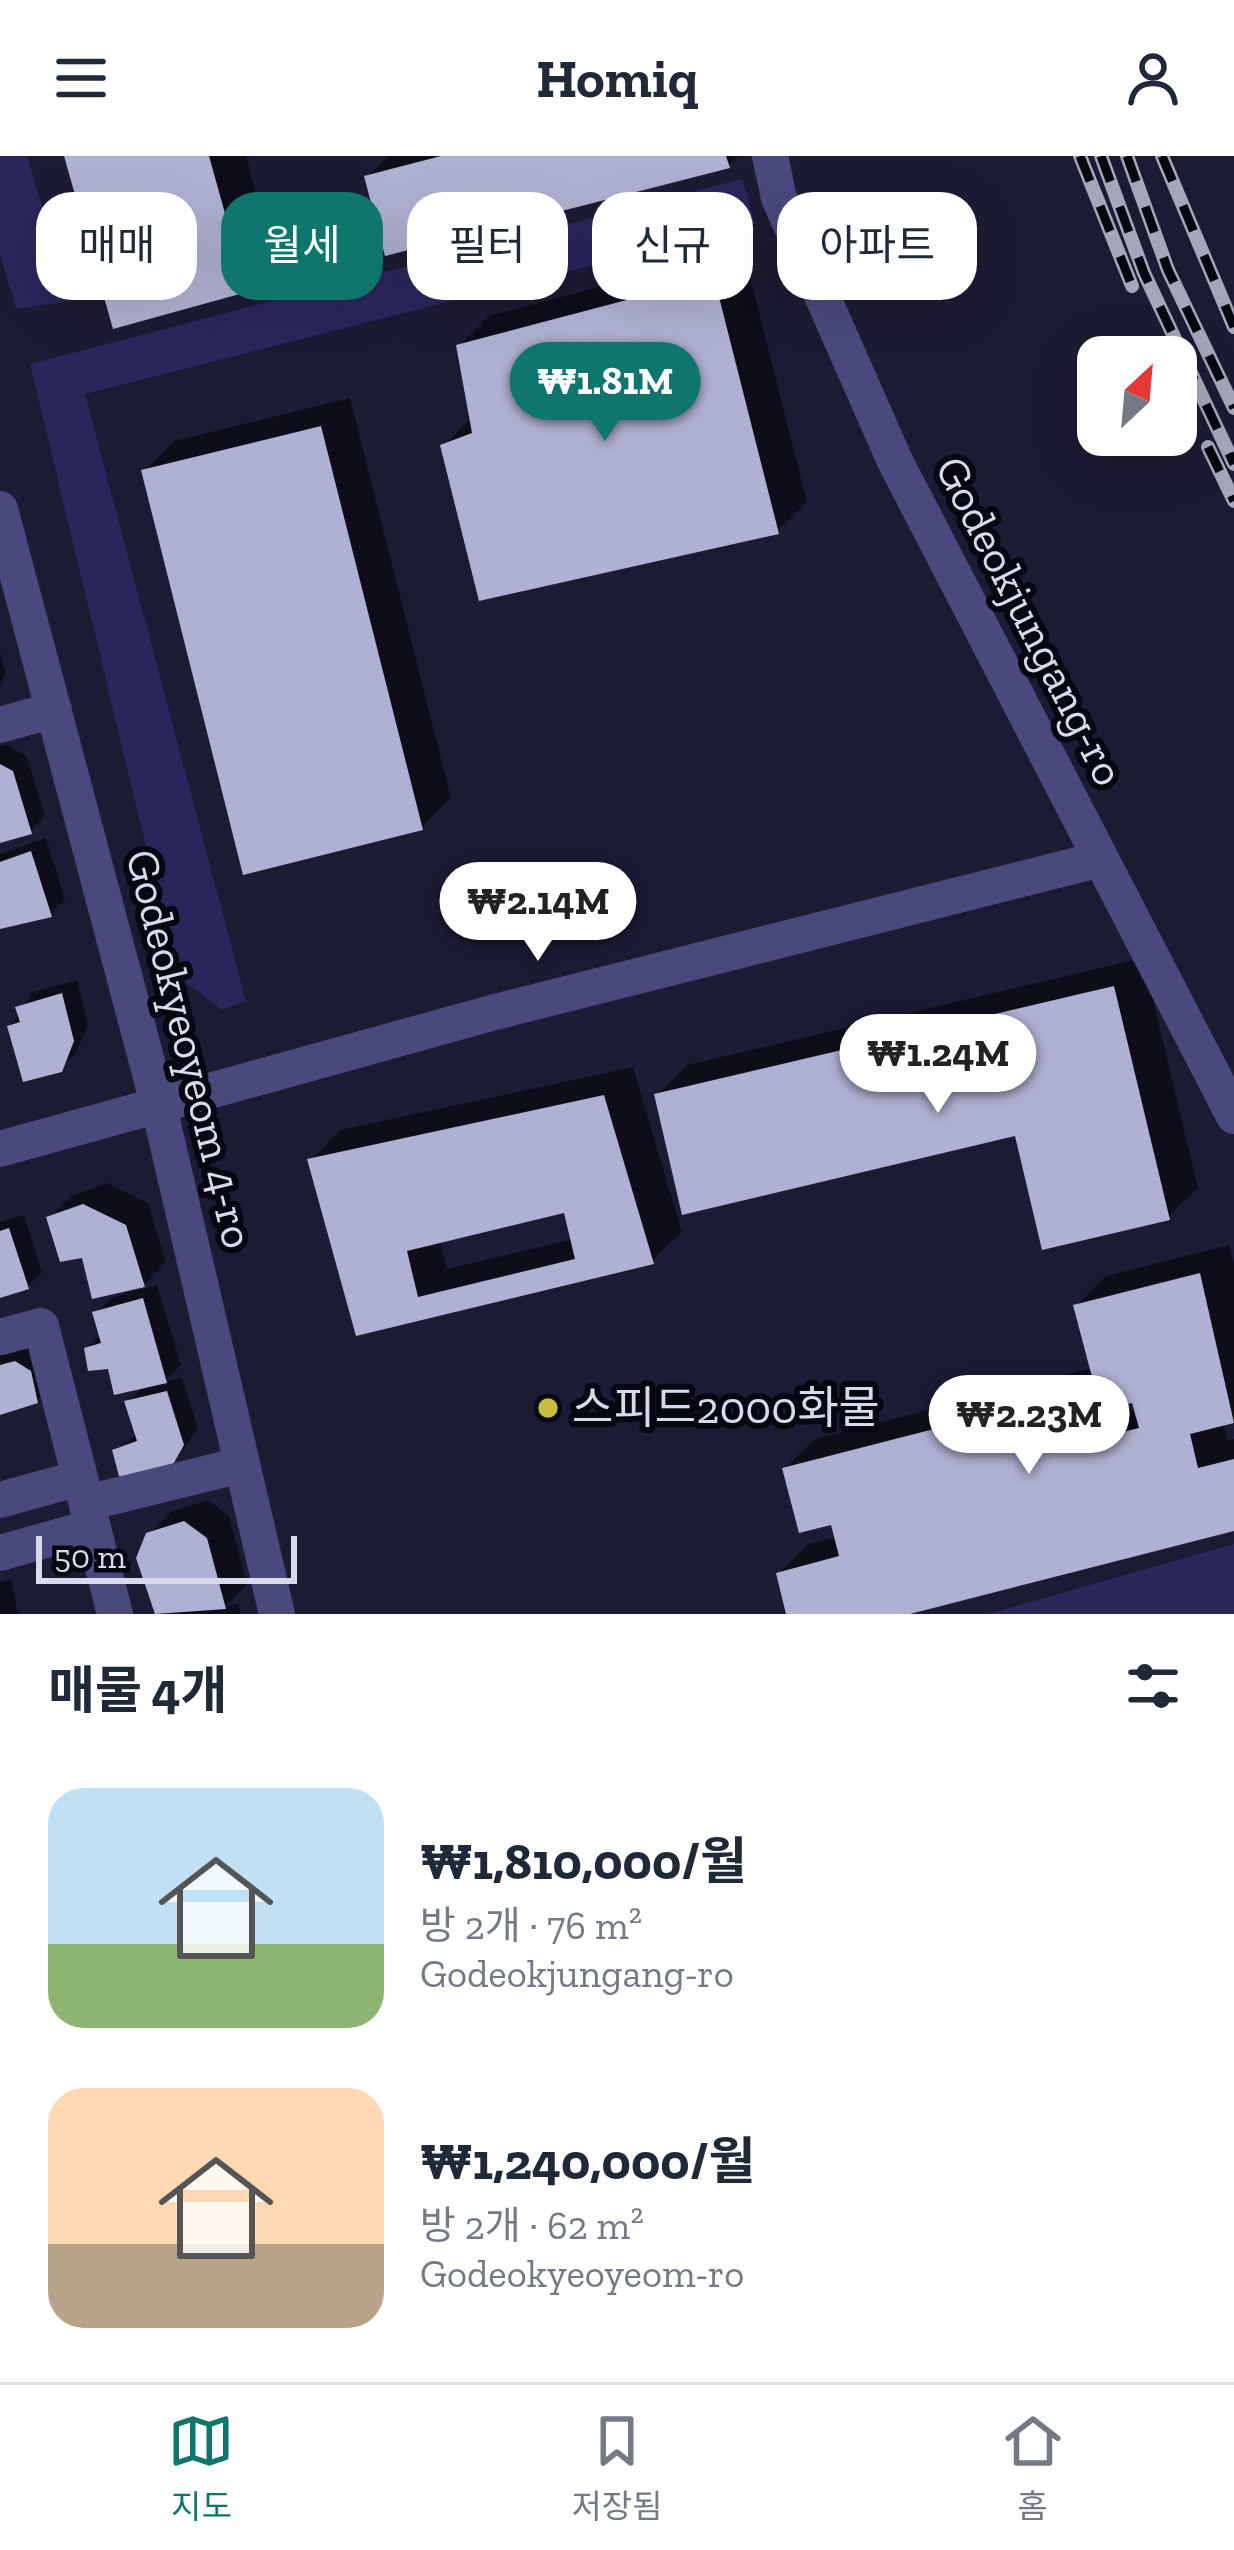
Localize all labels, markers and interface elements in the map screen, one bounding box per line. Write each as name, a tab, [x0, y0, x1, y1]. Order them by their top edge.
icon: menu	[48, 45, 114, 111]
icon: person	[1120, 45, 1186, 111]
text: Homiq	[536, 46, 698, 111]
chip: 매매	[36, 192, 197, 300]
chip: 월세	[221, 192, 383, 300]
chip: 필터	[407, 192, 568, 300]
chip: 신규	[592, 192, 753, 300]
chip: 아파트	[777, 192, 977, 300]
north arrow	[1077, 336, 1197, 456]
map controls	[1077, 336, 1197, 456]
pin: ₩1.81M	[507, 342, 703, 444]
text: ₩1.81M	[537, 357, 673, 404]
street label: Godeokjungang-ro	[924, 448, 1136, 794]
street label: Godeokyeoyeom 4-ro	[114, 844, 266, 1254]
pin: ₩2.14M	[440, 862, 636, 964]
text: ₩2.14M	[466, 877, 610, 924]
pin: ₩1.24M	[840, 1014, 1036, 1116]
text: ₩1.24M	[866, 1029, 1010, 1076]
pin: ₩2.23M	[931, 1375, 1127, 1477]
place label: 스피드2000화물	[572, 1381, 880, 1435]
text: ₩2.23M	[956, 1390, 1102, 1437]
marker: 스피드2000화물	[535, 1395, 561, 1421]
scale bar	[36, 1530, 297, 1583]
text: 50 m	[54, 1537, 126, 1576]
icon: filters	[1120, 1653, 1186, 1719]
text: 매물 4개	[48, 1660, 227, 1721]
text: ₩1,810,000/월	[420, 1831, 747, 1892]
icon: home	[144, 1836, 288, 1980]
text: 방 2개 · 76 m²	[420, 1902, 642, 1949]
text: Godeokjungang-ro	[420, 1950, 734, 1997]
text: ₩1,240,000/월	[420, 2131, 755, 2192]
icon: home	[144, 2136, 288, 2280]
text: 방 2개 · 62 m²	[420, 2202, 644, 2249]
text: Godeokyeoyeom-ro	[420, 2250, 744, 2297]
tab: 지도	[168, 2408, 234, 2528]
tab: 저장됨	[571, 2408, 663, 2528]
tab: 홈	[1000, 2408, 1066, 2528]

